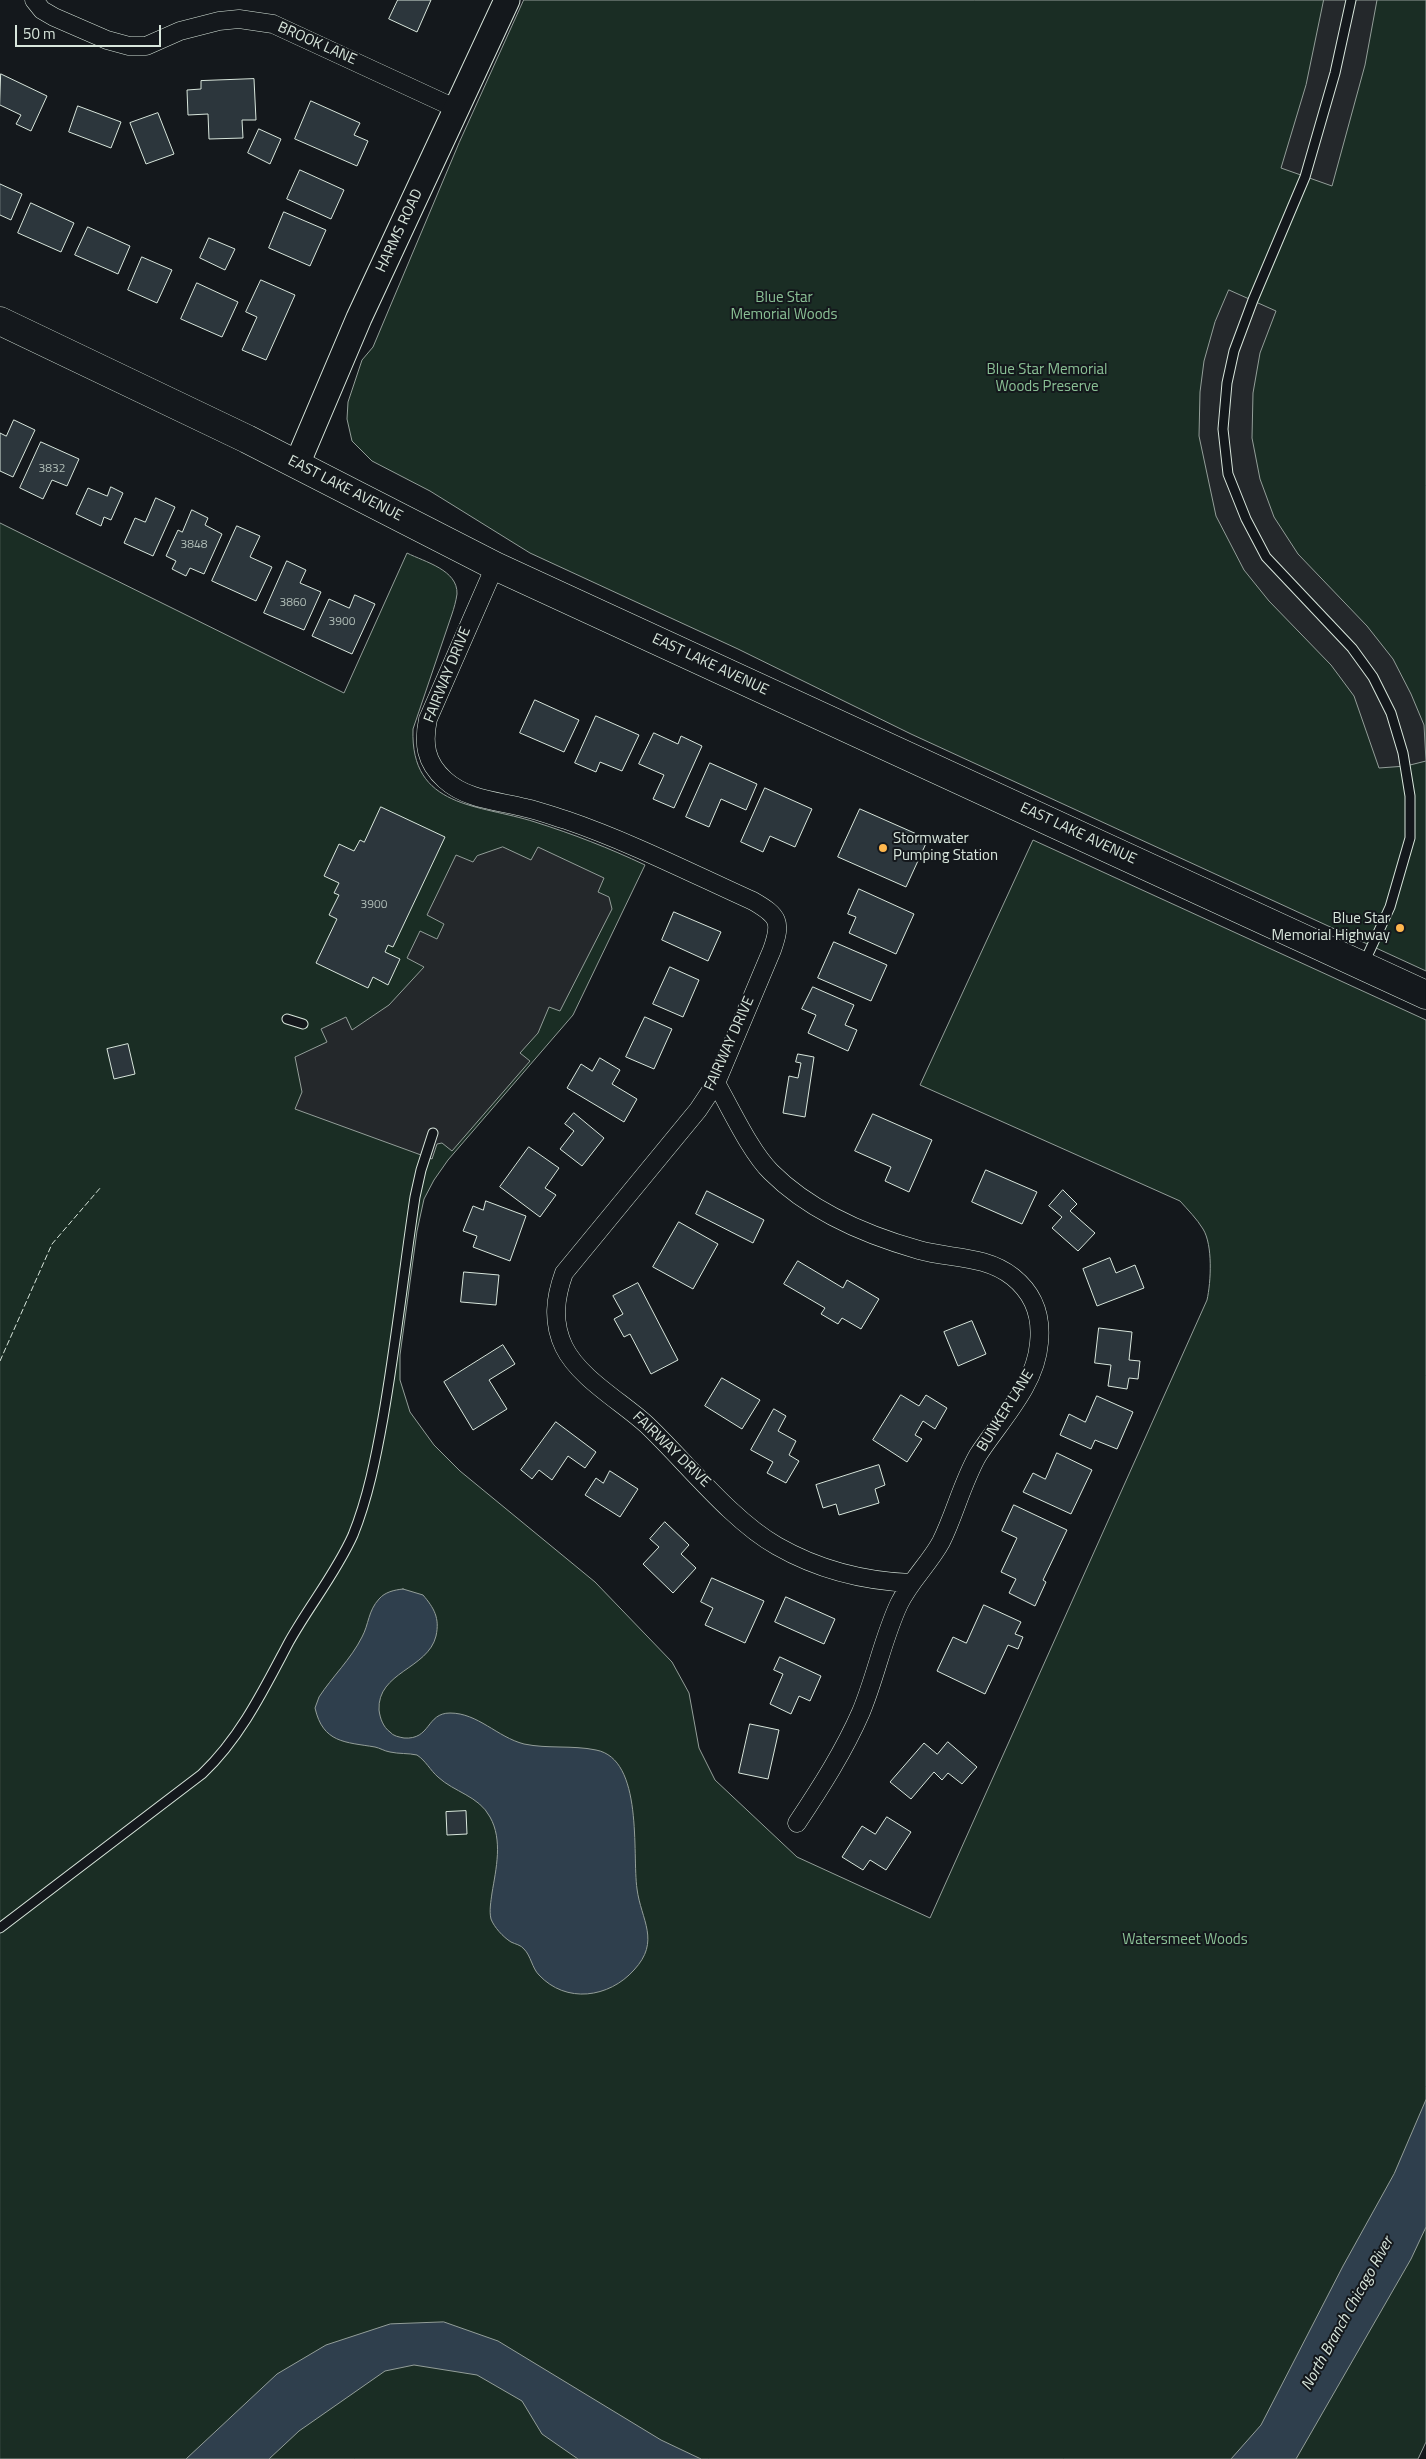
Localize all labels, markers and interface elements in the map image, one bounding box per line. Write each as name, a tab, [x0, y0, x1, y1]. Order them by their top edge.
scale bar	[18, 15, 164, 47]
street label: BROOK LANE	[275, 19, 359, 69]
text: 50 m	[23, 22, 56, 45]
street label: HARMS ROAD	[373, 186, 427, 276]
park label: Blue Star Memorial Woods	[730, 289, 838, 324]
park label: Blue Star Memorial Woods Preserve	[987, 361, 1107, 396]
street label: EAST LAKE AVENUE	[285, 452, 405, 526]
house number: 3832	[39, 462, 65, 476]
house number: 3848	[181, 538, 207, 552]
house number: 3860	[280, 596, 306, 610]
house number: 3900	[329, 615, 355, 629]
street label: FAIRWAY DRIVE	[421, 625, 475, 725]
street label: EAST LAKE AVENUE	[649, 630, 771, 700]
street label: EAST LAKE AVENUE	[1017, 799, 1139, 869]
place label: Stormwater Pumping Station	[893, 830, 998, 865]
marker: Stormwater Pumping Station	[877, 842, 889, 854]
house number: 3900	[361, 898, 387, 912]
place label: Blue Star Memorial Highway	[1272, 910, 1390, 945]
marker: Blue Star Memorial Highway	[1394, 922, 1406, 934]
street label: FAIRWAY DRIVE	[701, 994, 759, 1094]
street label: BUNKER LANE	[974, 1367, 1038, 1455]
street label: FAIRWAY DRIVE	[628, 1408, 714, 1492]
park label: Watersmeet Woods	[1122, 1931, 1248, 1949]
water label: North Branch Chicago River	[1298, 2234, 1398, 2394]

